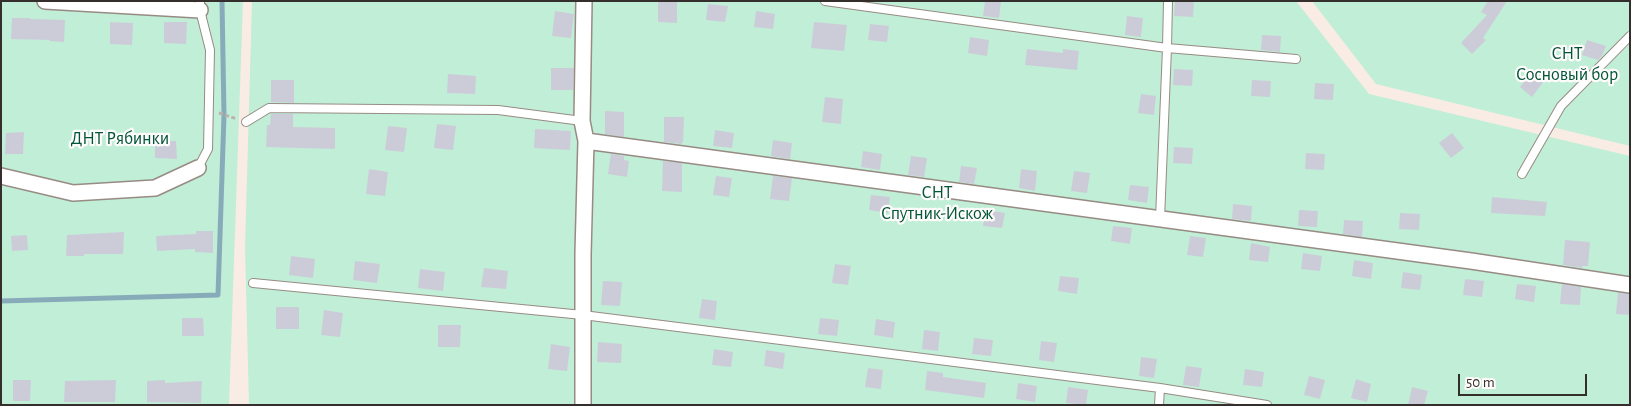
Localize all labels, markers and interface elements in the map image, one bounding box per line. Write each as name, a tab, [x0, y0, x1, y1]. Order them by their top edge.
park label: СНТ Сосновый бор	[1516, 43, 1618, 86]
park label: ДНТ Рябинки	[71, 128, 169, 150]
park label: СНТ Спутник-Искож	[881, 182, 993, 224]
scale bar	[1461, 364, 1590, 396]
text: 50 m	[1466, 375, 1495, 390]

